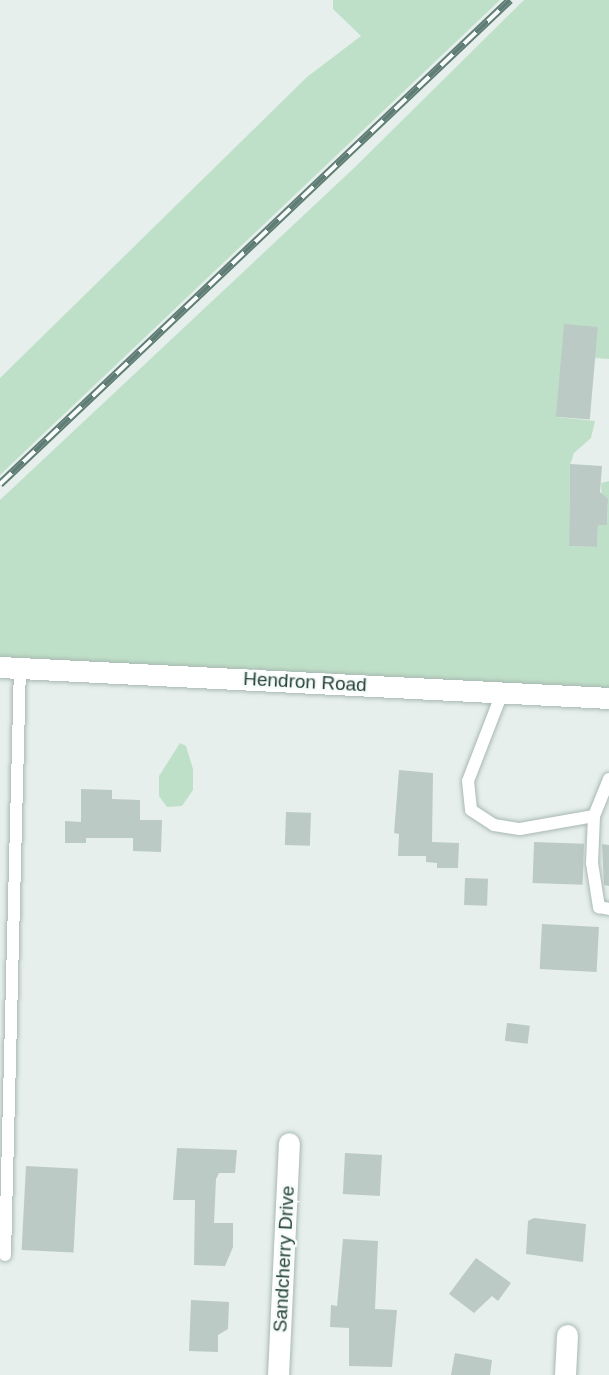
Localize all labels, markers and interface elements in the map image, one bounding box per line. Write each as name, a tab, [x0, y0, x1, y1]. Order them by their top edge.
street label: Hendron Road	[243, 667, 367, 697]
street label: Sandcherry Drive	[269, 1185, 299, 1333]

